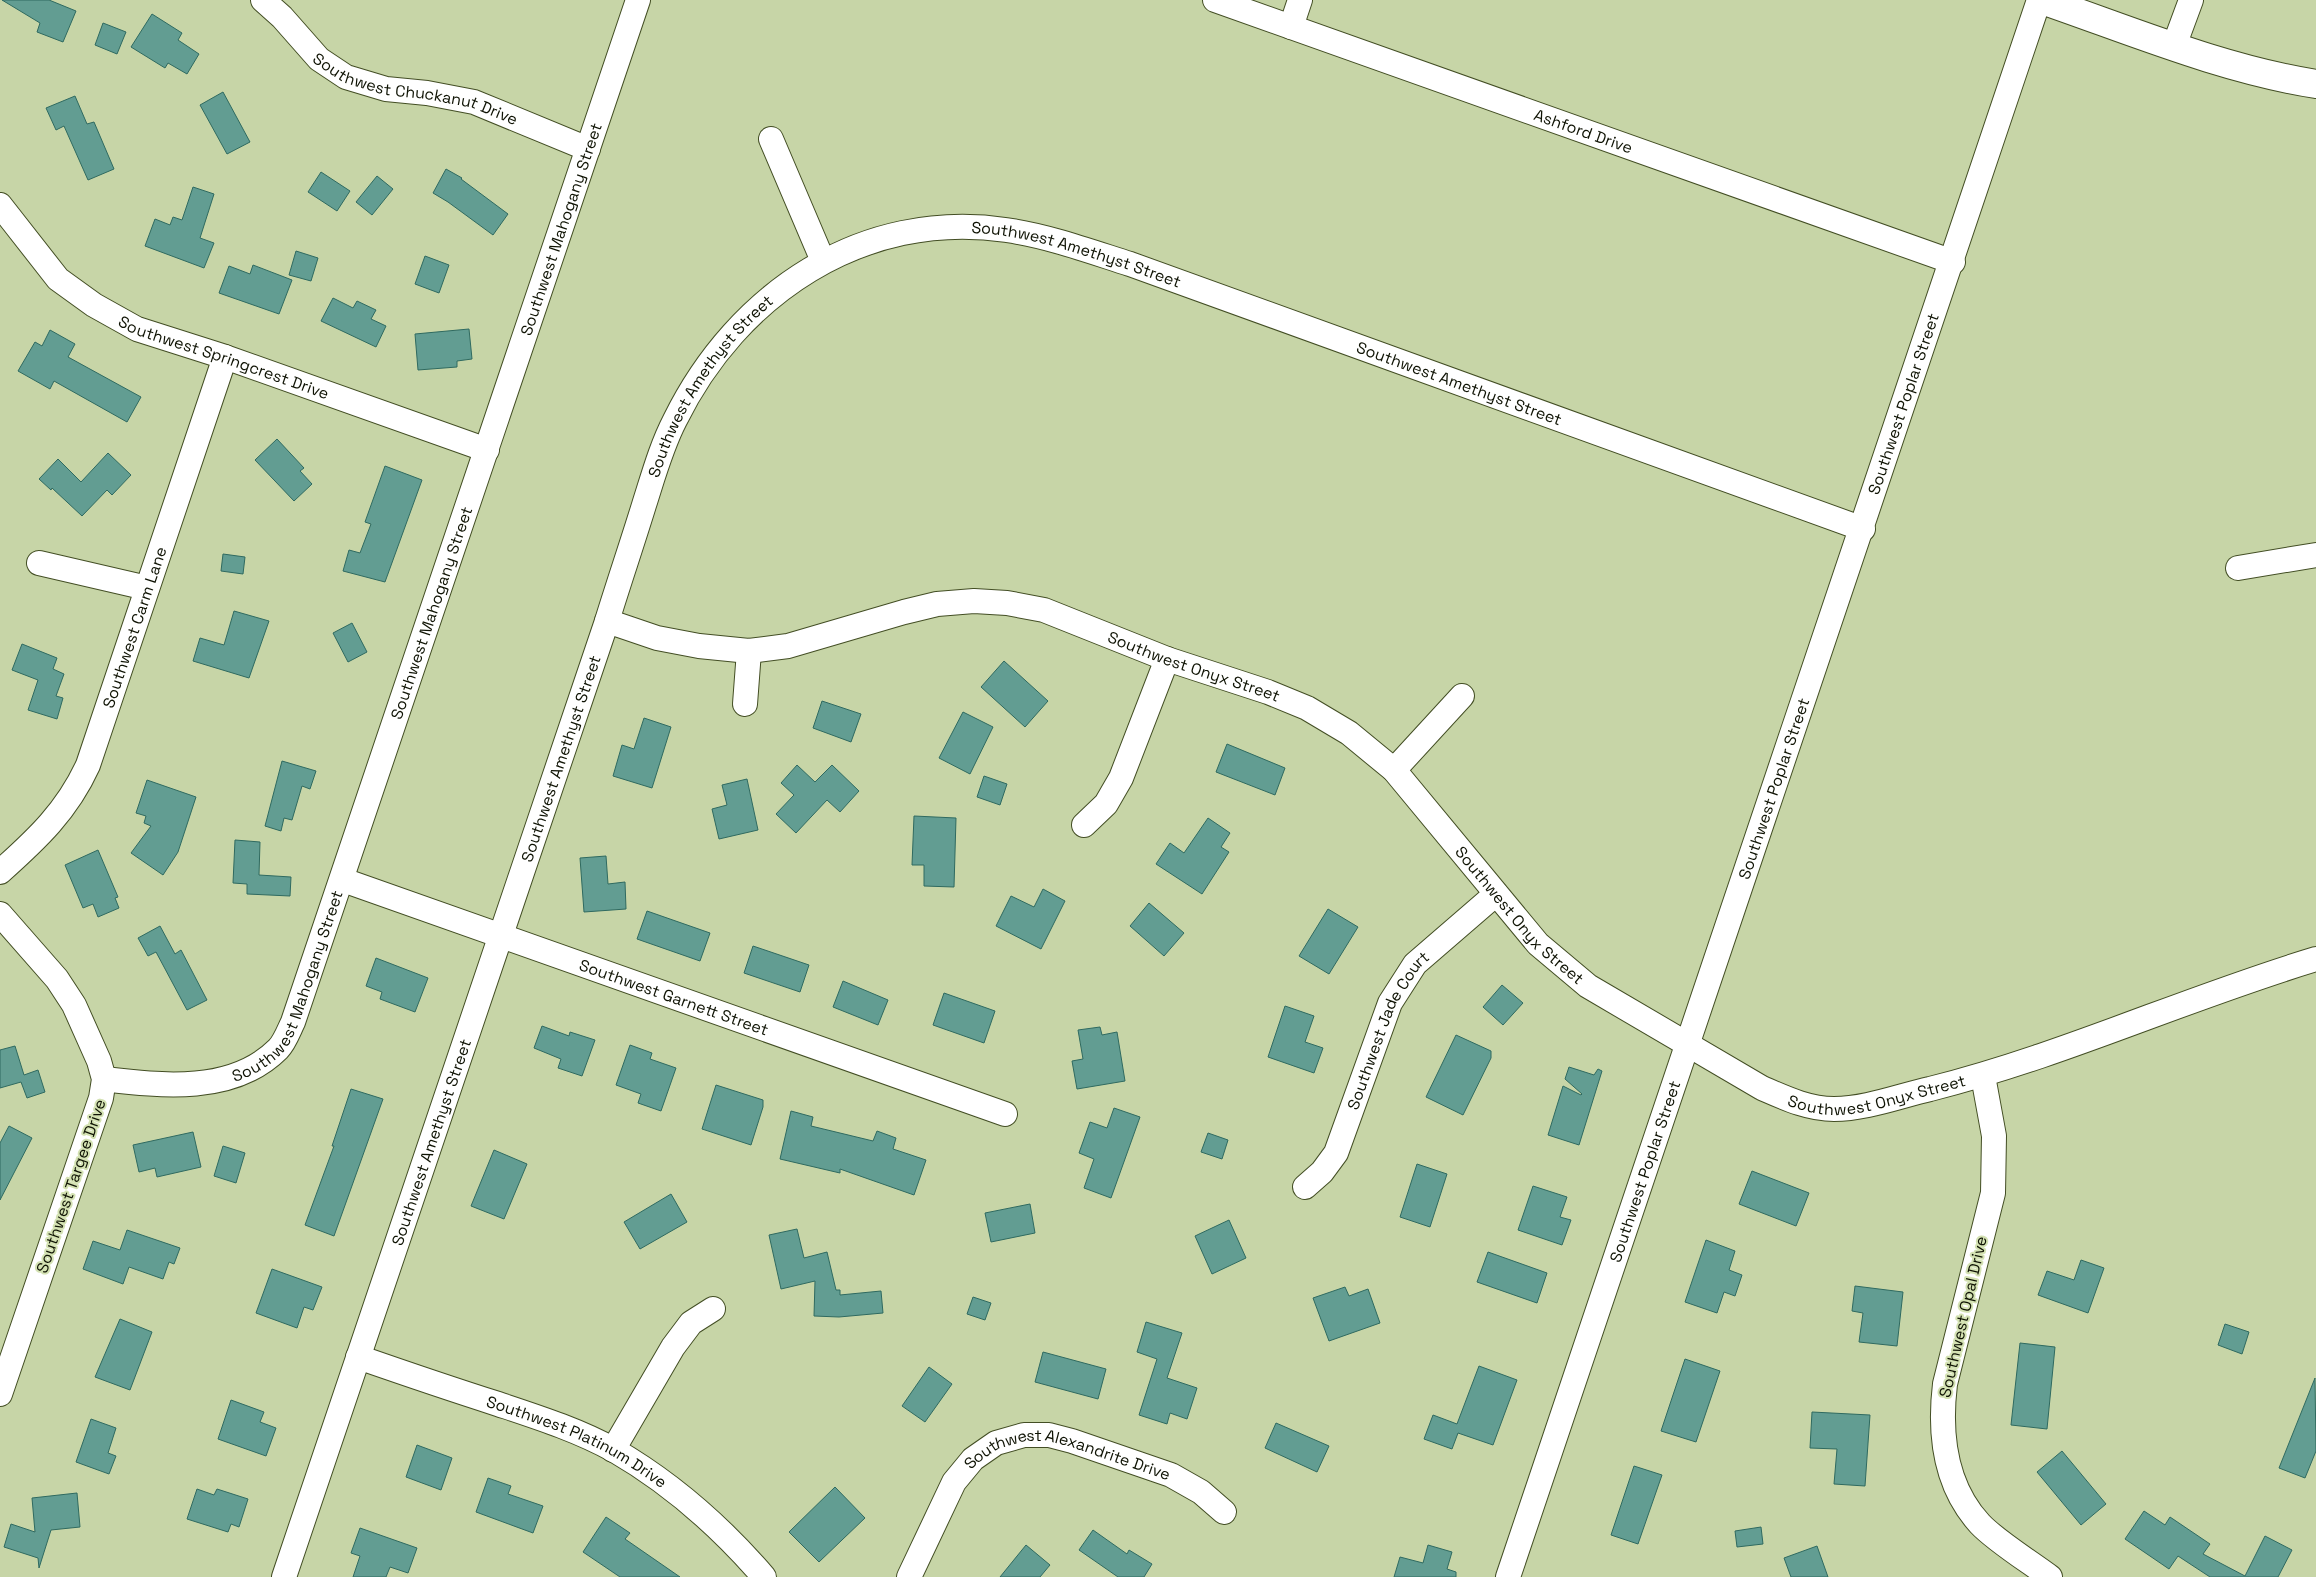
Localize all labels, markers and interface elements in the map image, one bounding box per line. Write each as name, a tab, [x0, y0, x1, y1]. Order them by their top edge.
street label: Southwest Chuckanut Drive	[309, 48, 521, 130]
street label: Ashford Drive	[1531, 104, 1636, 158]
street label: Southwest Mahogany Street	[515, 120, 606, 338]
street label: Southwest Amethyst Street	[971, 216, 1184, 292]
street label: Southwest Amethyst Street	[643, 290, 777, 480]
street label: Southwest Springcrest Drive	[115, 310, 332, 404]
street label: Southwest Poplar Street	[1863, 310, 1943, 497]
street label: Southwest Amethyst Street	[1354, 336, 1565, 430]
street label: Southwest Mahogany Street	[385, 504, 477, 722]
street label: Southwest Carm Lane	[97, 544, 171, 711]
street label: Southwest Onyx Street	[1105, 626, 1283, 706]
street label: Southwest Amethyst Street	[516, 652, 605, 865]
street label: Southwest Poplar Street	[1733, 695, 1814, 882]
street label: Southwest Onyx Street	[1451, 842, 1588, 989]
street label: Southwest Mahogany Street	[229, 887, 347, 1086]
street label: Southwest Jade Court	[1342, 946, 1433, 1113]
street label: Southwest Garnett Street	[577, 954, 771, 1040]
street label: Southwest Amethyst Street	[386, 1036, 476, 1248]
street label: Southwest Onyx Street	[1785, 1070, 1968, 1120]
street label: Southwest Poplar Street	[1604, 1078, 1685, 1265]
street label: Southwest Targee Drive	[31, 1096, 111, 1276]
street label: Southwest Opal Drive	[1934, 1234, 1992, 1400]
street label: Southwest Platinum Drive	[484, 1390, 671, 1492]
text: Southwest Alexandrite Drive	[959, 1424, 1173, 1485]
street label: Southwest Alexandrite Drive	[960, 1462, 1180, 1488]

